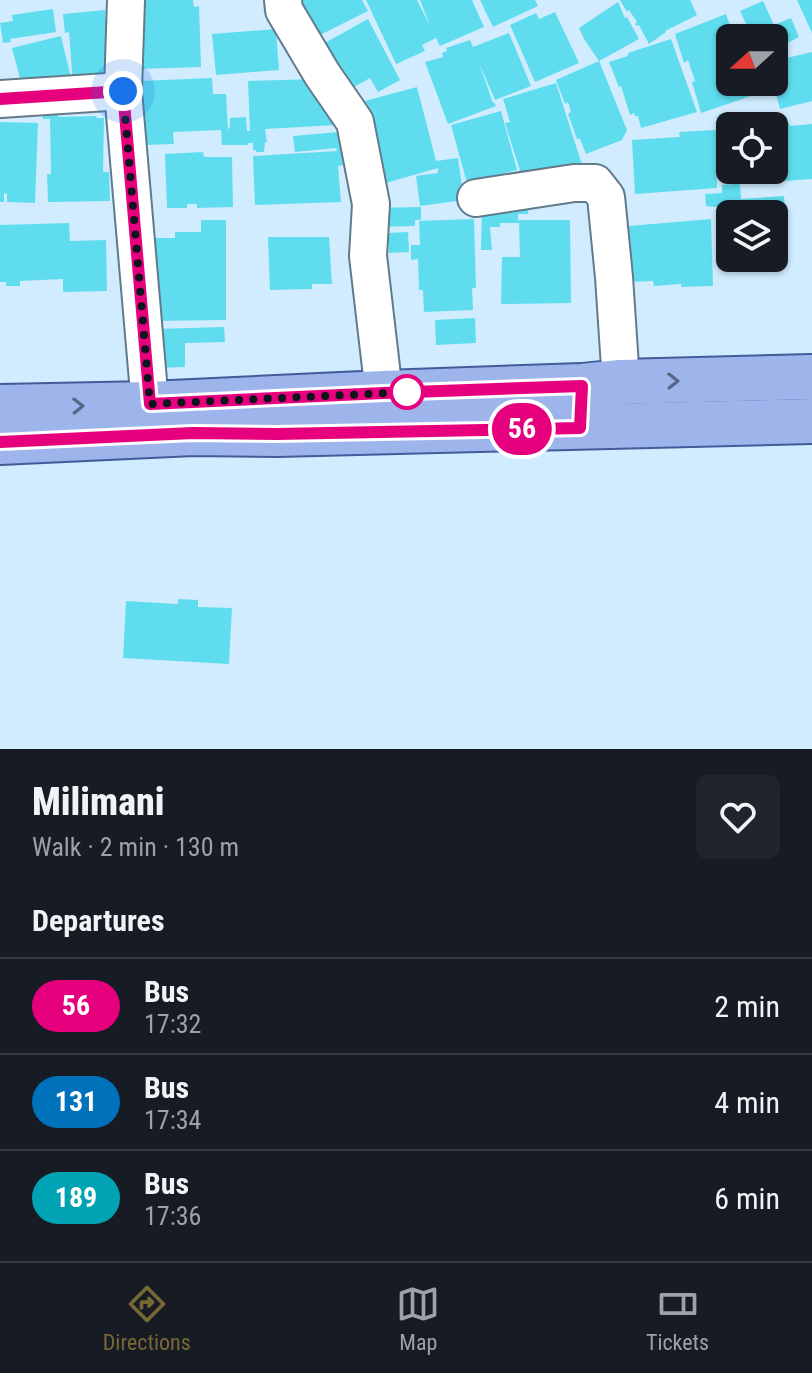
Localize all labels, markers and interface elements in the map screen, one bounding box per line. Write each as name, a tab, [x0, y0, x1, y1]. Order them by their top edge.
north arrow	[716, 24, 788, 96]
map controls	[716, 24, 788, 272]
your location	[103, 71, 143, 111]
button: locate	[716, 112, 788, 184]
button: layers	[716, 200, 788, 272]
one-way arrow	[667, 372, 680, 389]
unlabelled marker	[390, 375, 424, 409]
one-way arrow	[72, 397, 85, 414]
line badge: 56	[486, 403, 558, 455]
text: 56	[508, 412, 536, 445]
button: heart	[696, 775, 780, 859]
text: Milimani	[32, 780, 165, 824]
text: Walk · 2 min · 130 m	[32, 832, 239, 862]
text: Departures	[32, 903, 165, 938]
text: Bus	[144, 974, 189, 1009]
text: 56	[62, 989, 90, 1022]
text: 2 min	[714, 989, 780, 1024]
text: 17:32	[144, 1009, 201, 1039]
text: Bus	[144, 1070, 189, 1105]
text: 131	[55, 1085, 97, 1118]
text: 4 min	[714, 1085, 780, 1120]
text: 17:34	[144, 1105, 201, 1135]
text: Bus	[144, 1166, 189, 1201]
text: 189	[55, 1181, 97, 1214]
text: 6 min	[714, 1181, 780, 1216]
text: 17:36	[144, 1201, 201, 1231]
tab: Directions	[103, 1282, 191, 1355]
tab: Map	[396, 1282, 440, 1355]
tab: Tickets	[646, 1282, 709, 1355]

